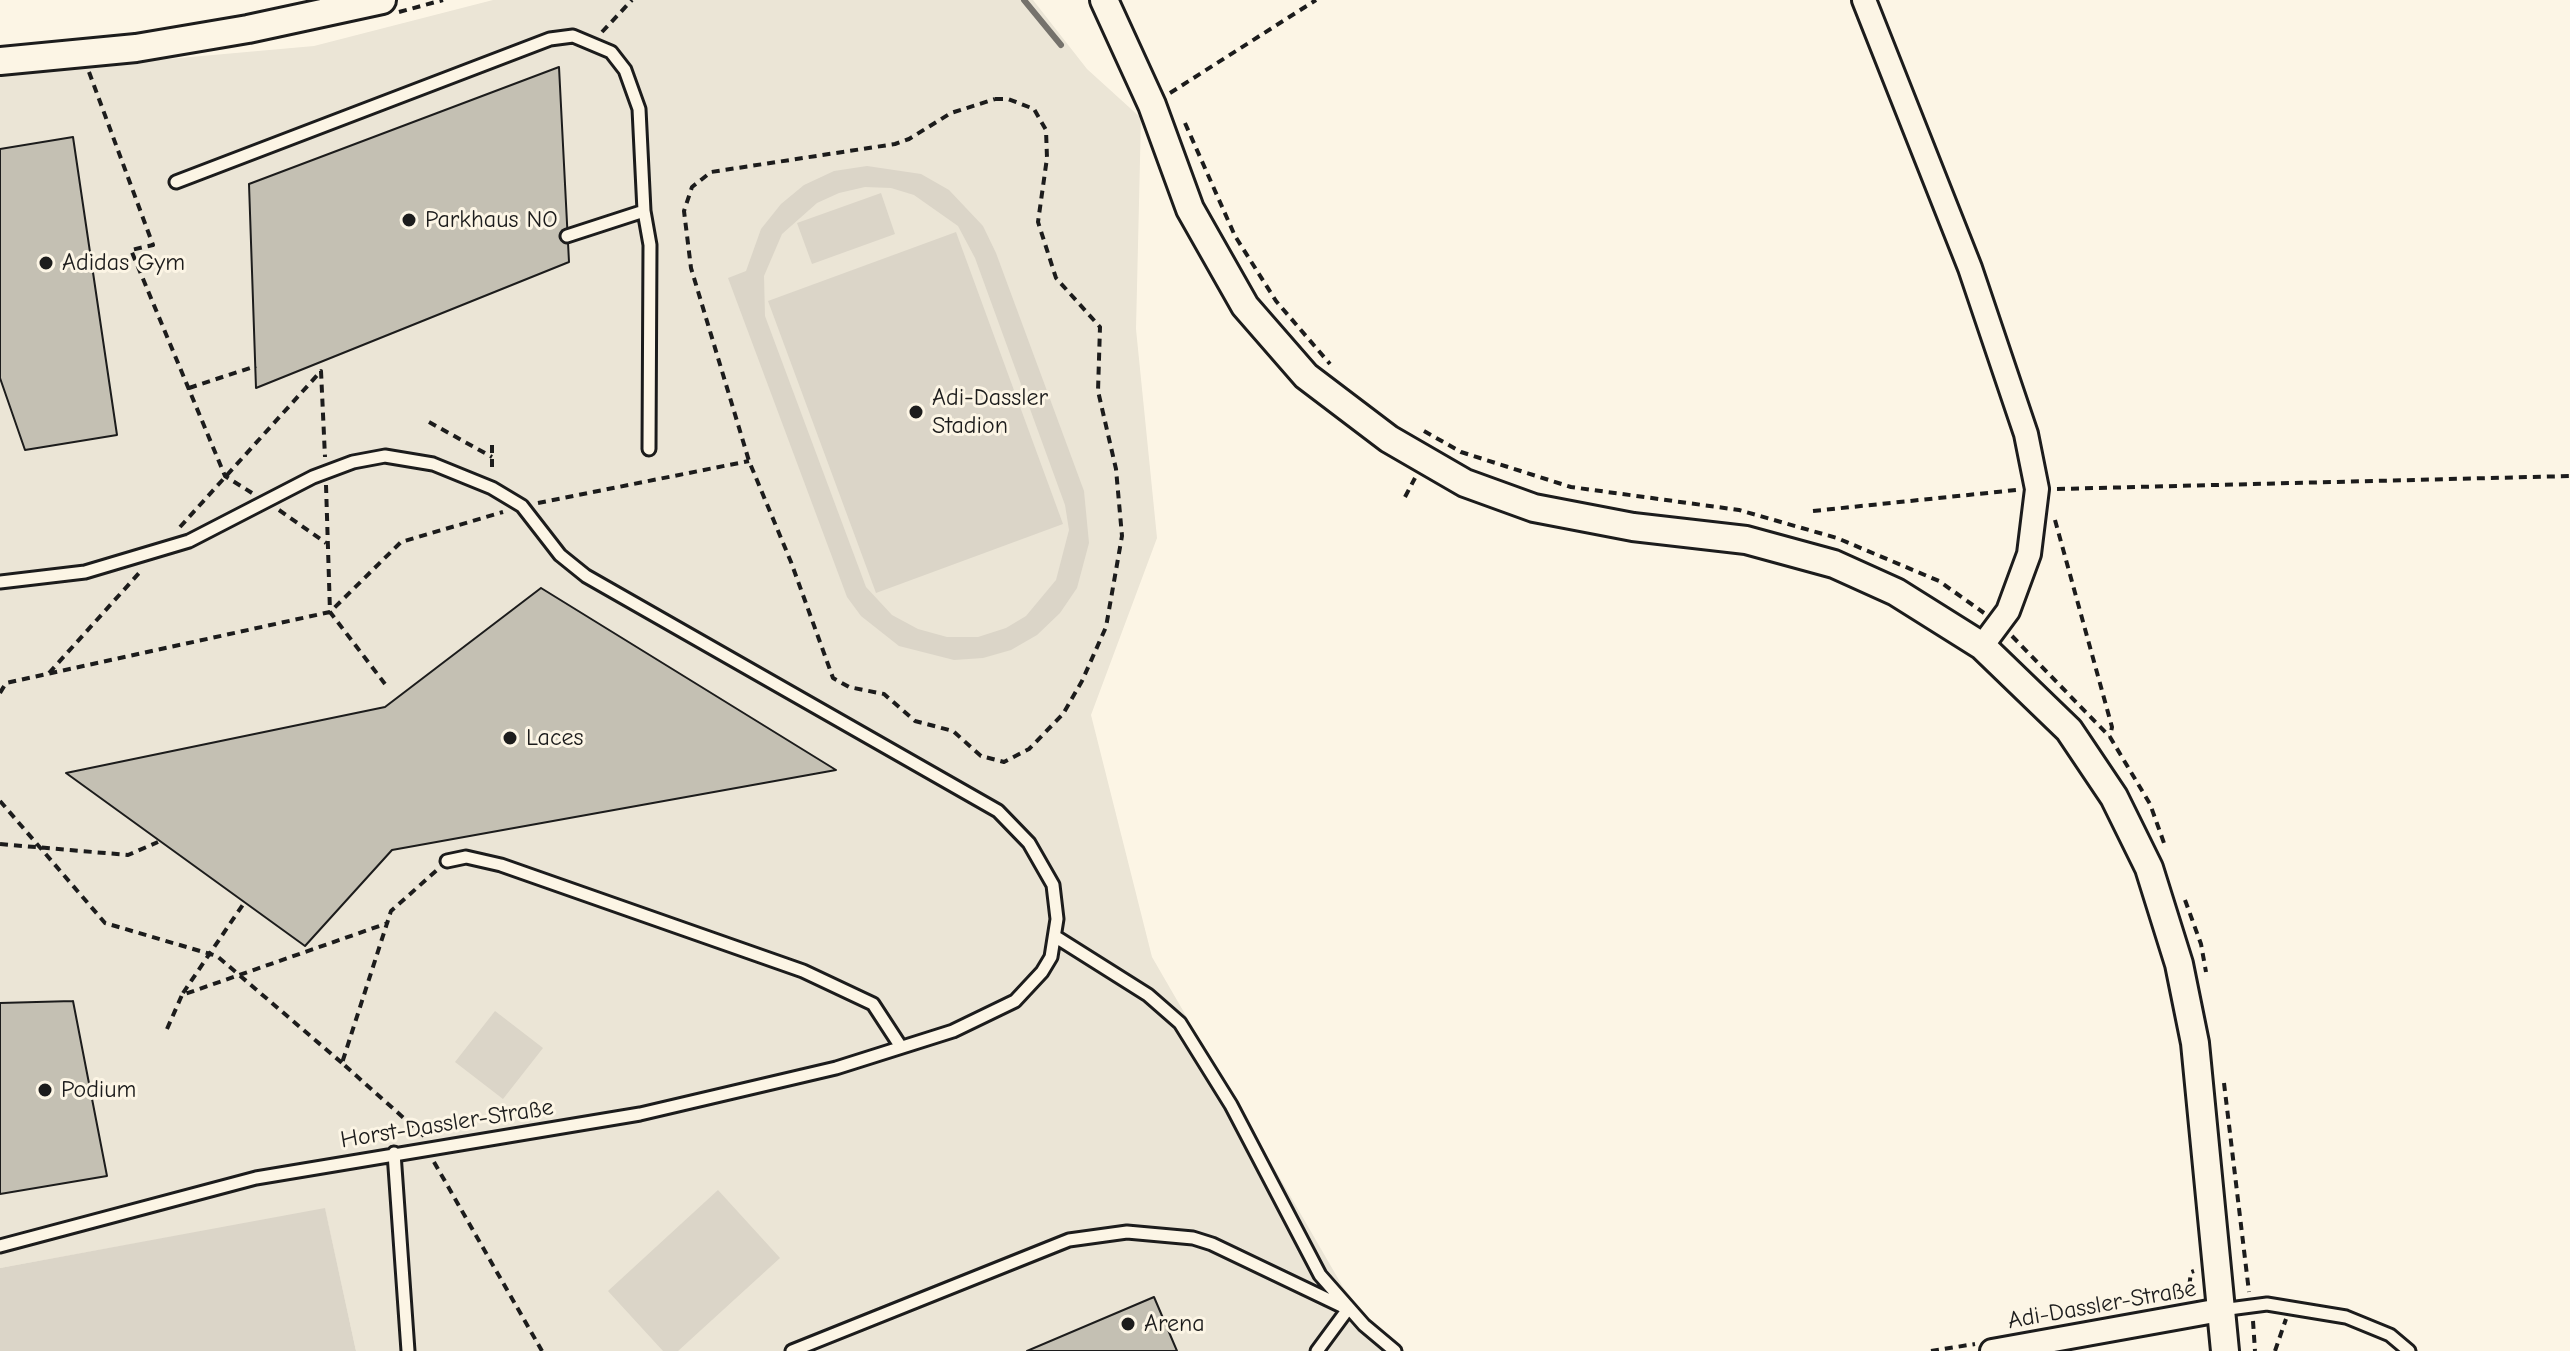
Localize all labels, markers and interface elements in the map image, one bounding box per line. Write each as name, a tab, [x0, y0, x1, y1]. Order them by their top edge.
place label: Parkhaus NO	[425, 206, 558, 234]
marker: Parkhaus NO	[400, 211, 418, 229]
place label: Adidas Gym	[62, 249, 185, 277]
marker: Adidas Gym	[37, 254, 55, 272]
place label: Adi-Dassler Stadion	[932, 384, 1048, 440]
marker: Adi-Dassler Stadion	[907, 403, 925, 421]
place label: Laces	[526, 724, 584, 752]
marker: Laces	[501, 729, 519, 747]
place label: Podium	[61, 1076, 136, 1104]
marker: Podium	[36, 1081, 54, 1099]
street label: Horst-Dassler-Straße	[338, 1093, 556, 1155]
street label: Adi-Dassler-Straße	[2005, 1274, 2199, 1336]
place label: Arena	[1144, 1310, 1205, 1338]
marker: Arena	[1119, 1315, 1137, 1333]

